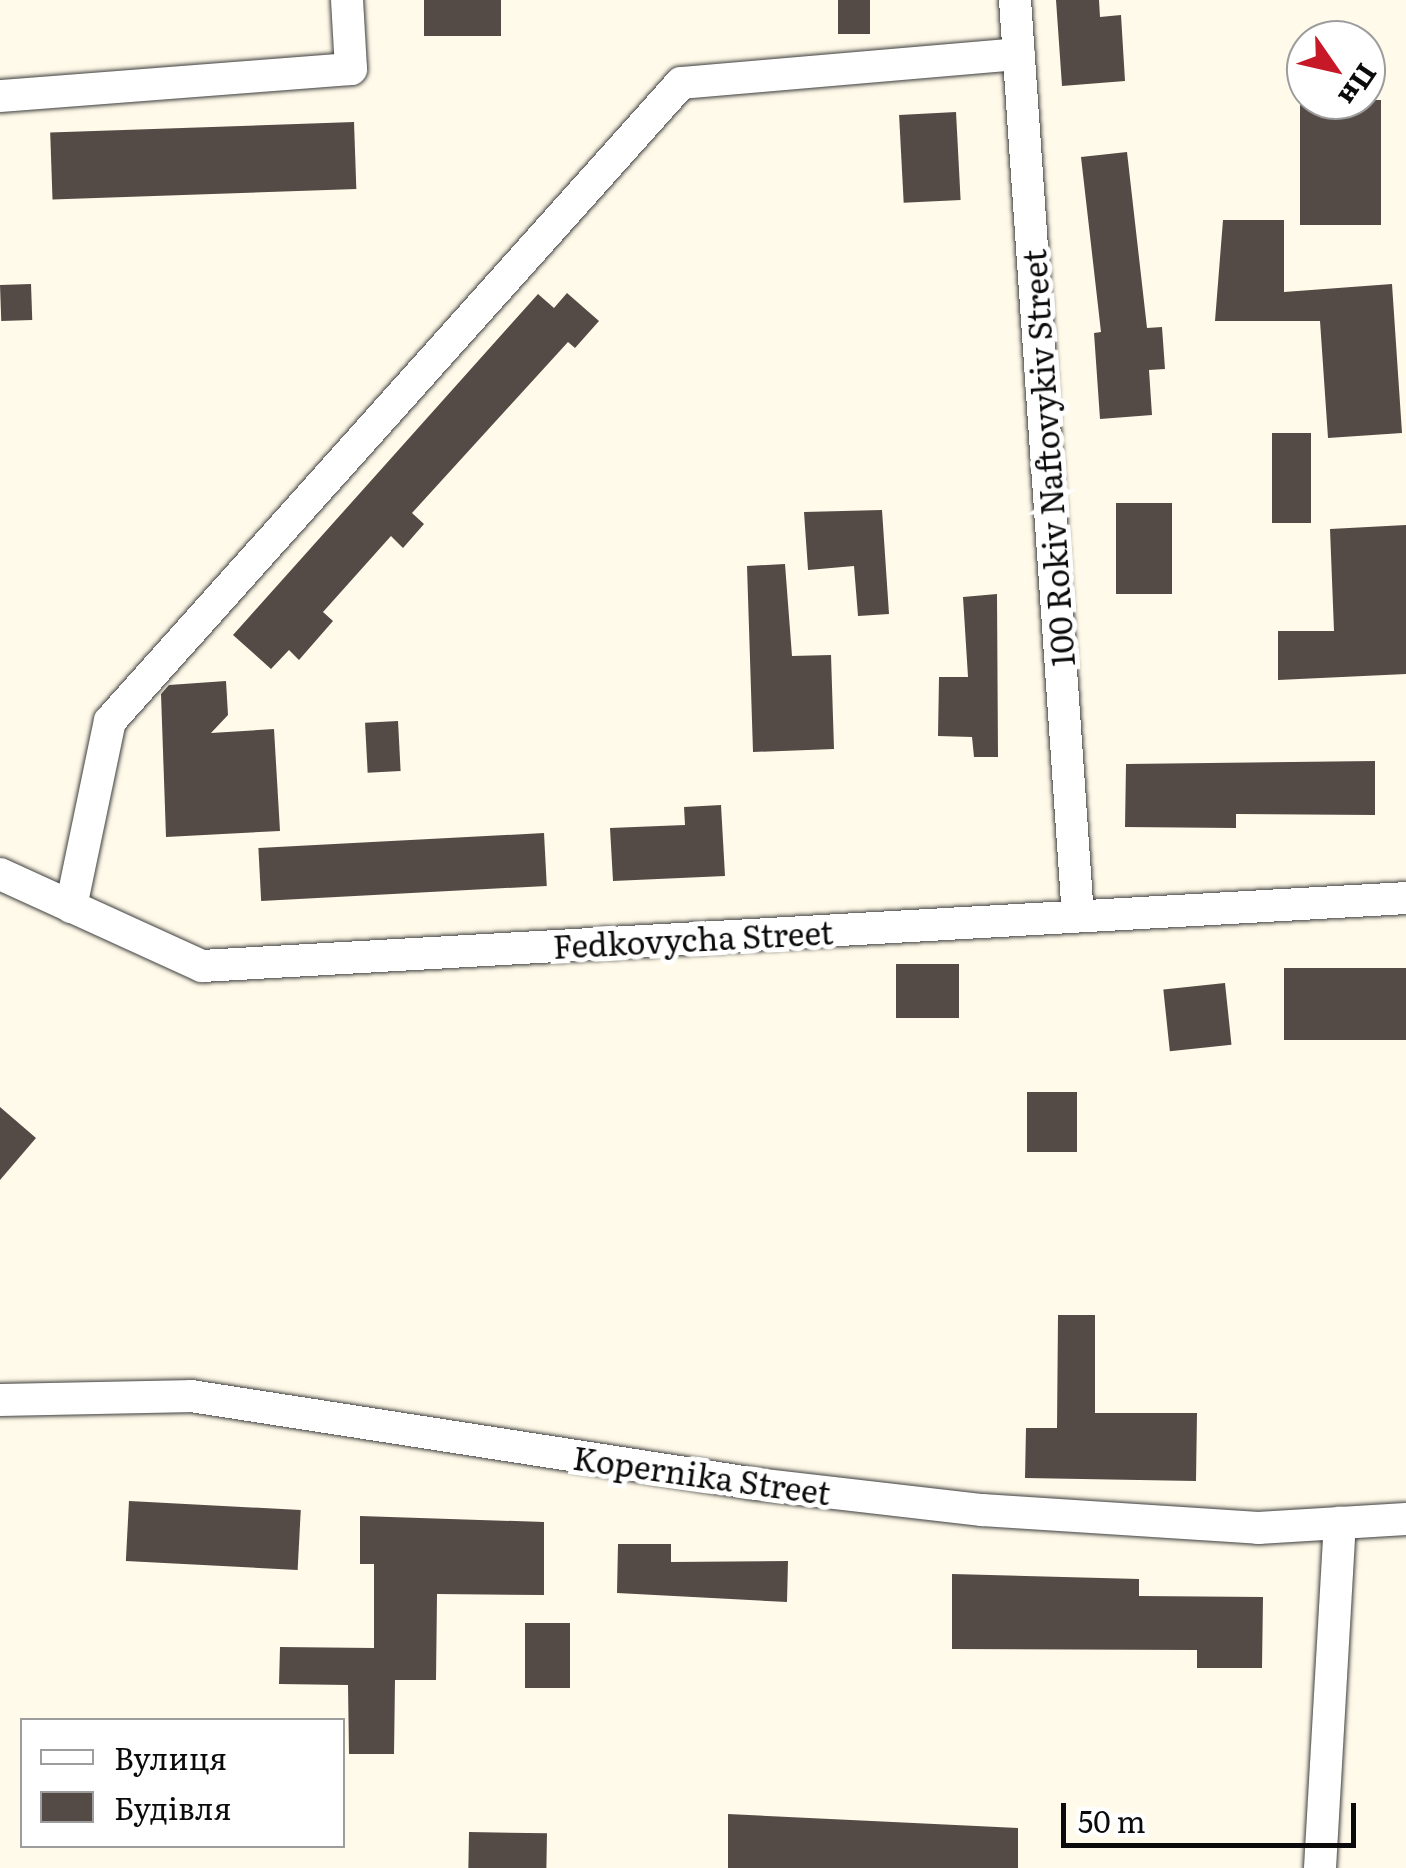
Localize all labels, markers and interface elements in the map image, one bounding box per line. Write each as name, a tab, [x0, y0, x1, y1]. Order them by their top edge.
north arrow	[1286, 20, 1386, 120]
text: Пн	[1330, 56, 1389, 115]
street label: 100 Rokiv Naftovykiv Street	[1013, 248, 1081, 668]
street label: Fedkovycha Street	[552, 911, 834, 965]
street label: Kopernika Street	[571, 1437, 833, 1511]
legend	[20, 1718, 345, 1848]
text: Вулиця	[114, 1735, 227, 1779]
scale bar	[1066, 1783, 1361, 1845]
text: Будівля	[114, 1785, 232, 1829]
text: 50 m	[1078, 1798, 1146, 1842]

